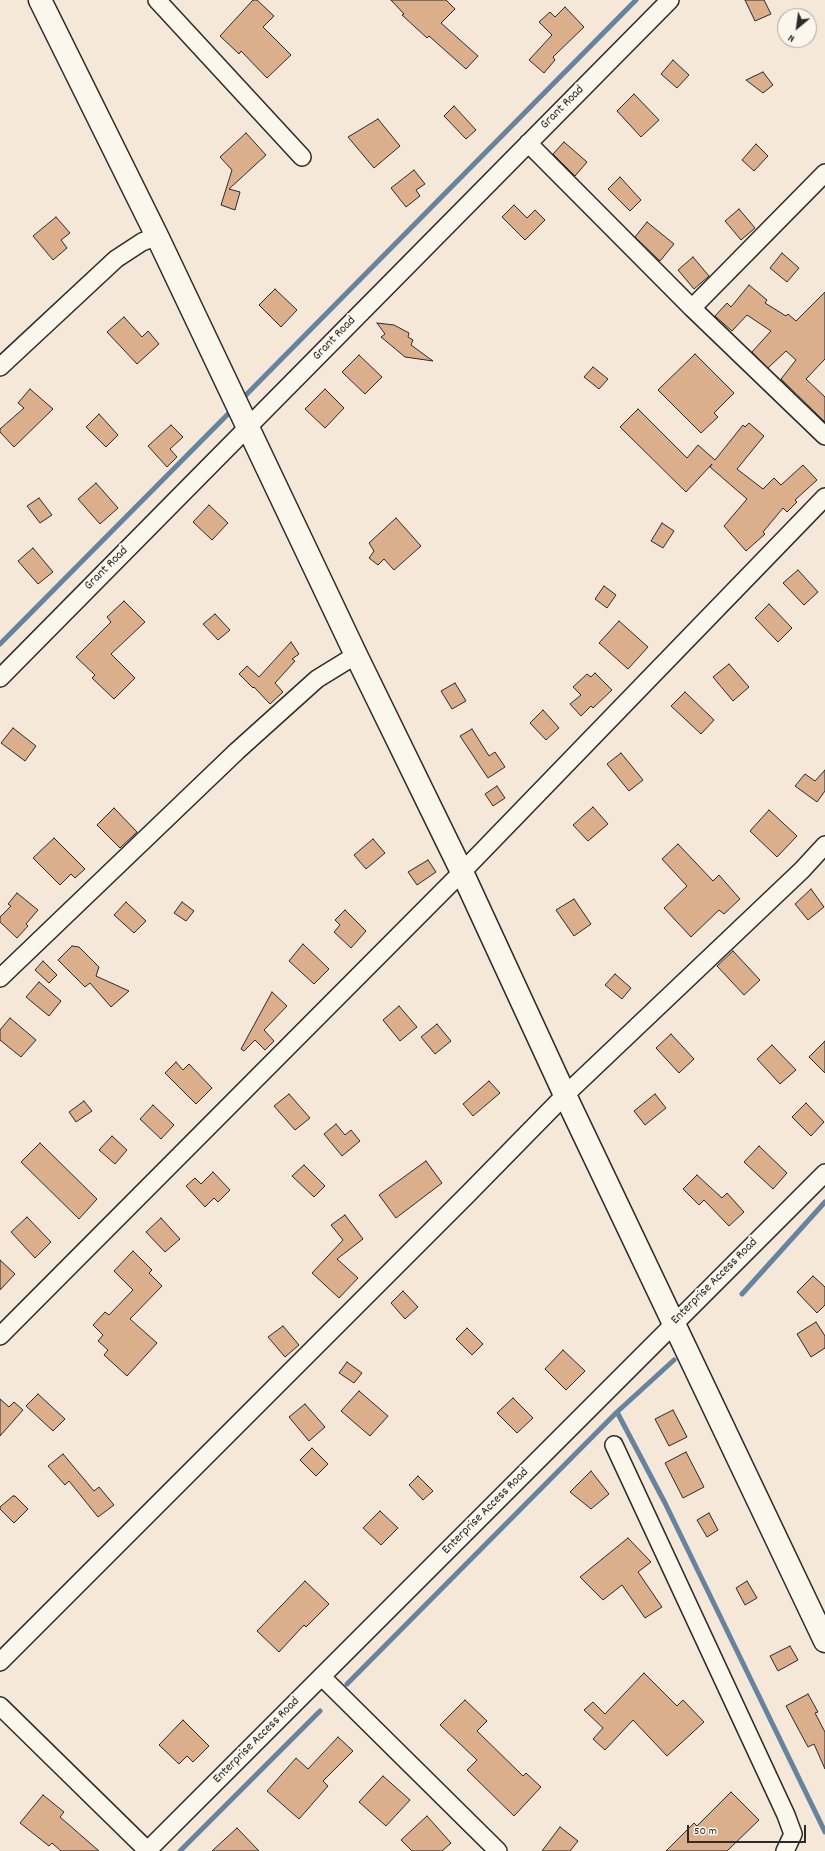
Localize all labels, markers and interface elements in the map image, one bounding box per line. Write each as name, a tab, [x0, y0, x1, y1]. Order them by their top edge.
north arrow	[777, 8, 817, 48]
text: N	[785, 29, 798, 46]
street label: Grant Road	[538, 83, 588, 133]
street label: Grant Road	[310, 314, 360, 364]
street label: Grant Road	[82, 544, 132, 594]
street label: Enterprise Access Road	[668, 1235, 762, 1329]
street label: Enterprise Access Road	[439, 1465, 533, 1559]
street label: Enterprise Access Road	[210, 1694, 304, 1788]
scale bar	[689, 1817, 808, 1843]
text: 50 m	[694, 1823, 717, 1840]

